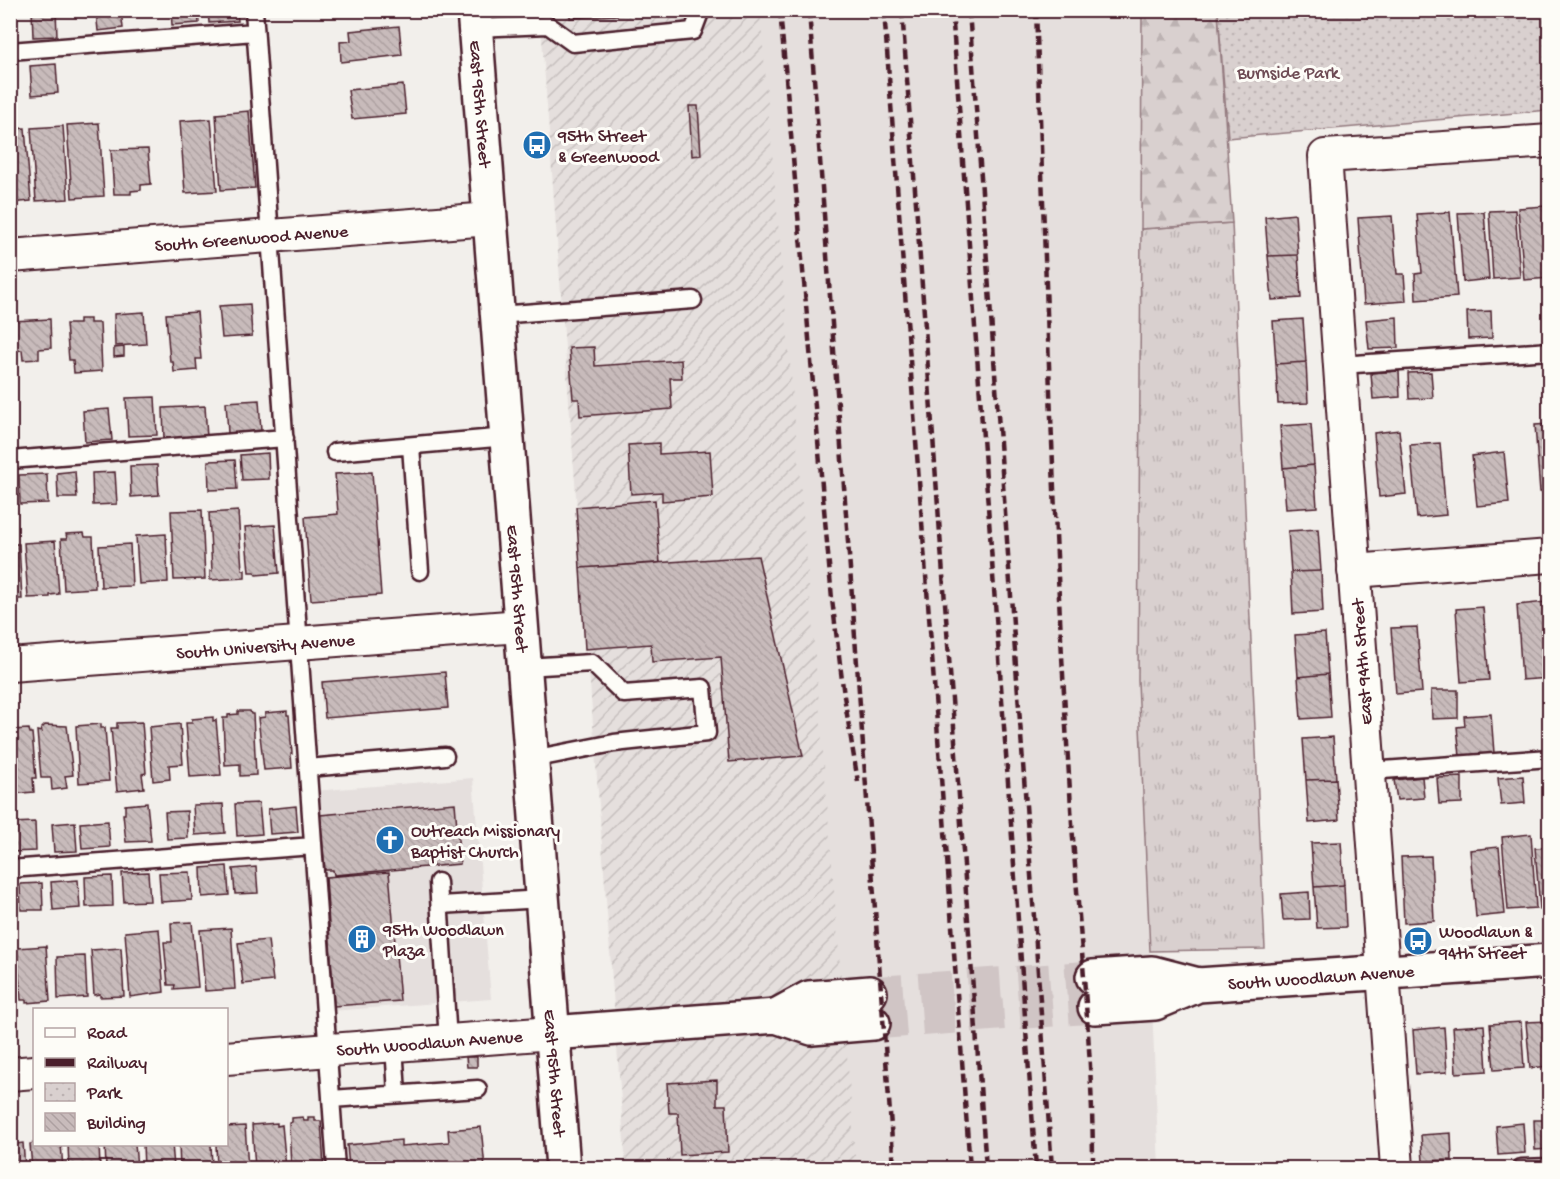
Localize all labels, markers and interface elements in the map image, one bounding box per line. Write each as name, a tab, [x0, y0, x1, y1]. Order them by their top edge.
street label: East 95th Street	[463, 40, 494, 170]
park label: Burnside Park	[1236, 64, 1341, 85]
place label: 95th Street & Greenwood	[557, 127, 660, 169]
bus stop icon: 95th Street & Greenwood	[521, 129, 553, 161]
street label: South Greenwood Avenue	[154, 222, 350, 258]
street label: East 95th Street	[501, 524, 531, 654]
street label: East 94th Street	[1349, 596, 1378, 726]
street label: South University Avenue	[175, 631, 356, 665]
place label: Outreach Missionary Baptist Church	[410, 822, 560, 864]
church icon: Outreach Missionary Baptist Church	[374, 824, 406, 856]
place label: 95th Woodlawn Plaza	[382, 921, 504, 963]
building icon: 95th Woodlawn Plaza	[346, 923, 378, 955]
place label: Woodlawn & 94th Street	[1438, 923, 1533, 965]
bus stop icon: Woodlawn & 94th Street	[1402, 925, 1434, 957]
street label: South Woodlawn Avenue	[1227, 962, 1416, 996]
legend	[33, 1008, 228, 1146]
street label: East 95th Street	[538, 1009, 569, 1139]
text: Road	[87, 1024, 128, 1045]
street label: South Woodlawn Avenue	[336, 1027, 524, 1063]
text: Railway	[87, 1054, 147, 1075]
text: Park	[86, 1084, 123, 1105]
text: Building	[86, 1114, 146, 1135]

